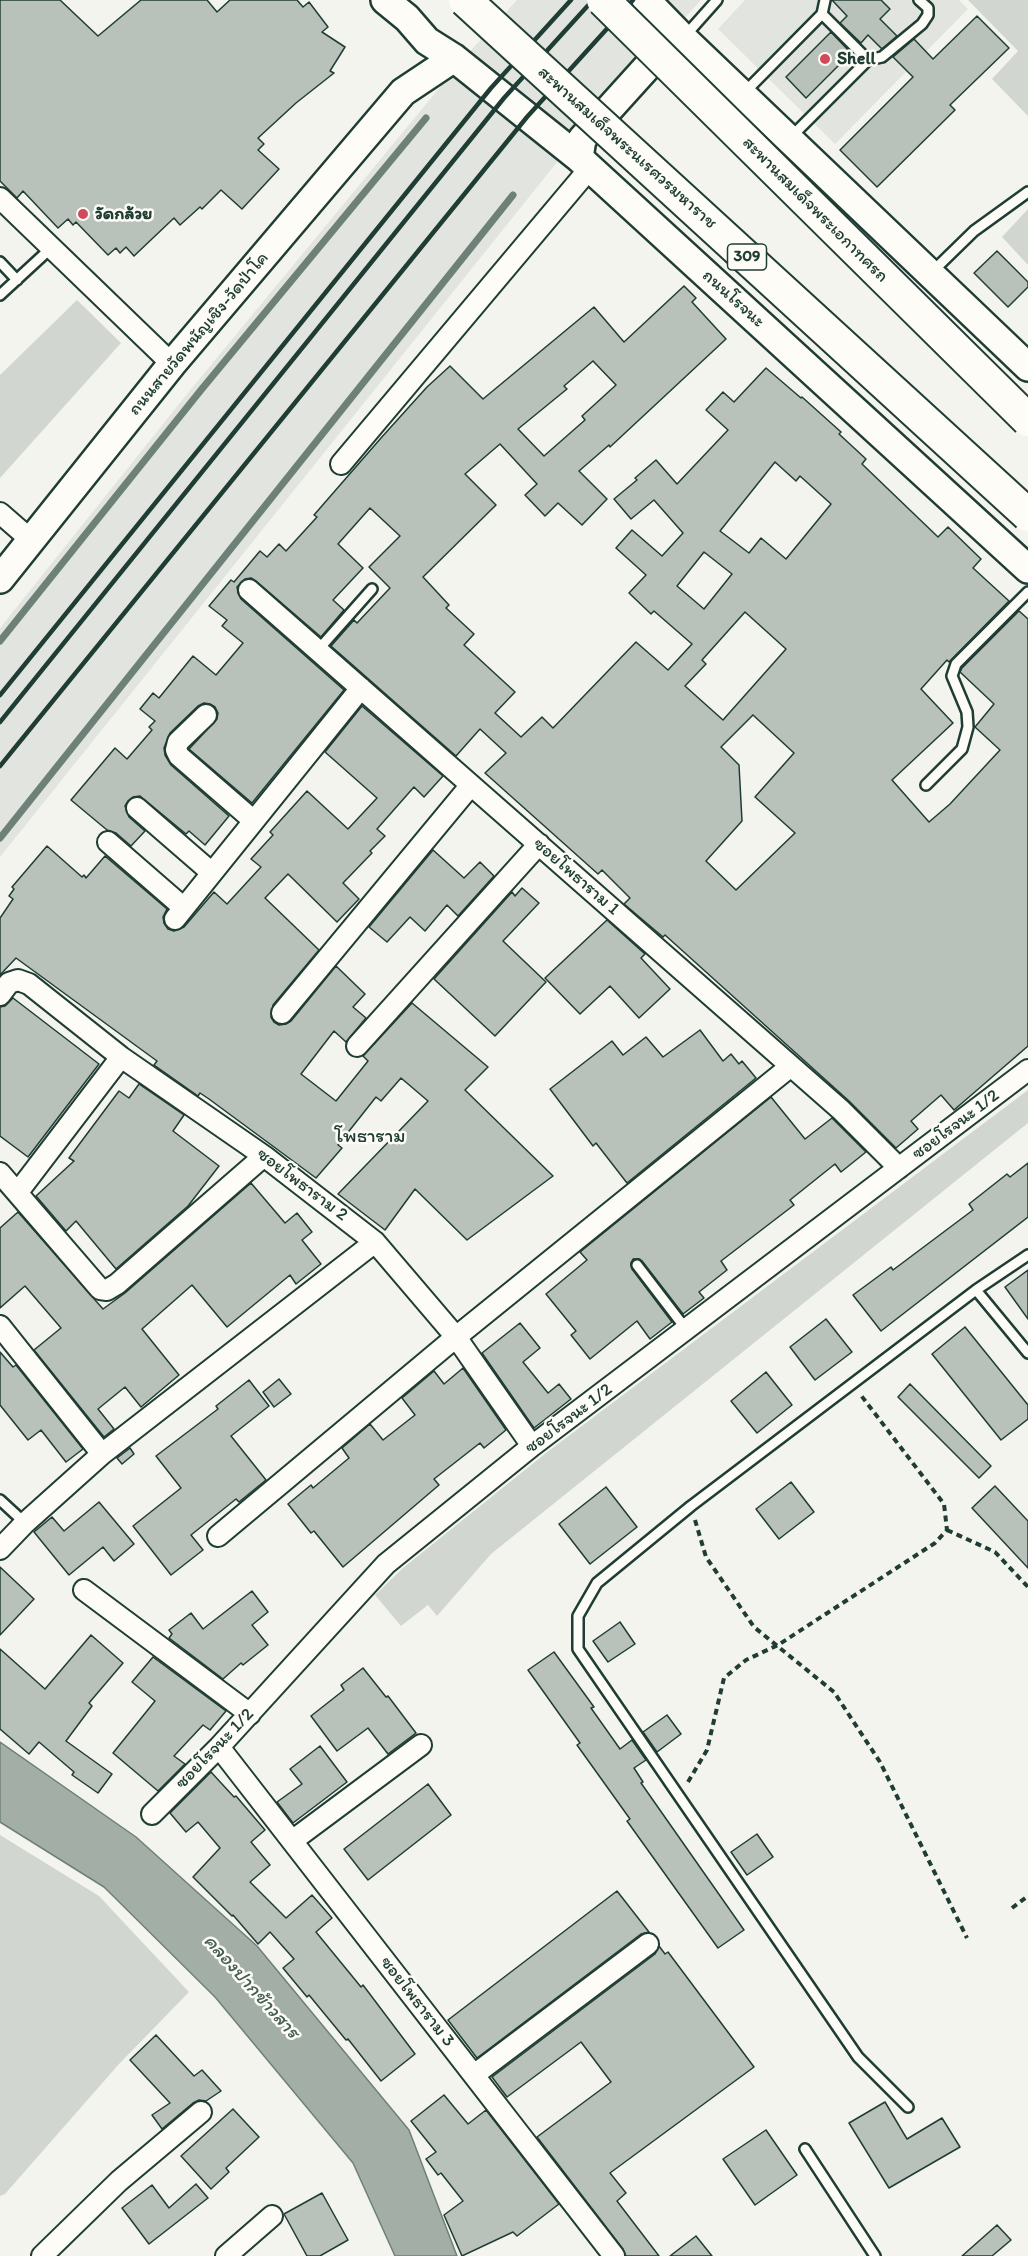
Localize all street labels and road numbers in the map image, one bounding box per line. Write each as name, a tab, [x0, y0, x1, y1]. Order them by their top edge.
street label: สะพานสมเด็จพระนเรศวรมหาราช	[533, 62, 721, 234]
street label: สะพานสมเด็จพระเอกาทศรถ	[737, 132, 893, 288]
road number: 309	[728, 244, 766, 270]
street label: ถนนสายวัดพนัญเชิง-วัดป่าโค	[124, 248, 274, 420]
street label: ถนนโรจนะ	[697, 265, 769, 333]
street label: ซอยโพธาราม 1	[528, 834, 624, 920]
street label: ซอยโรจนะ 1/2	[908, 1085, 1004, 1165]
street label: ซอยโพธาราม 2	[252, 1144, 352, 1226]
street label: ซอยโรจนะ 1/2	[521, 1379, 617, 1459]
street label: ซอยโรจนะ 1/2	[171, 1704, 259, 1794]
street label: ซอยโพธาราม 3	[375, 1953, 459, 2051]

